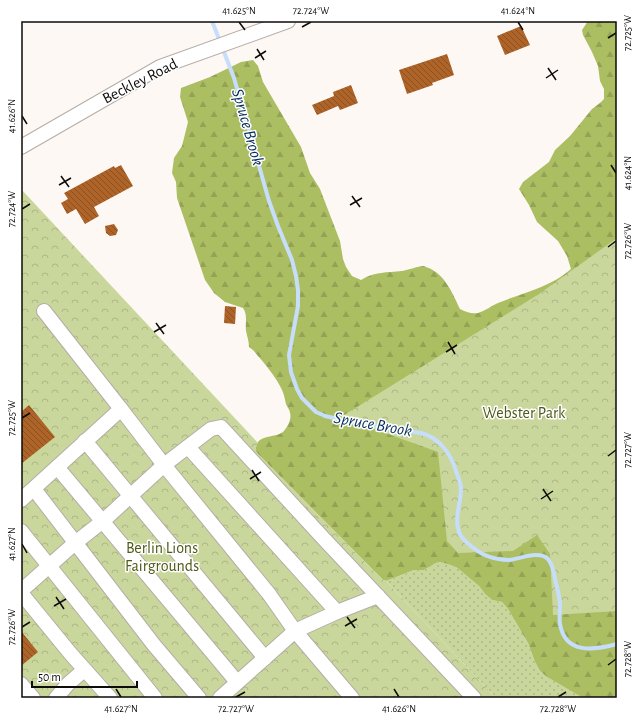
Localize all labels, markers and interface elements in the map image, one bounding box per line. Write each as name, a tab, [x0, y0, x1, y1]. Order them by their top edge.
text: 41.625°N	[222, 6, 256, 16]
text: 72.724°W	[293, 6, 329, 16]
text: 41.624°N	[501, 6, 535, 16]
text: 72.725°W	[623, 15, 633, 51]
street label: Beckley Road	[100, 55, 181, 108]
water label: Spruce Brook	[228, 87, 267, 168]
text: 41.626°N	[7, 99, 17, 133]
text: 41.624°N	[623, 156, 633, 190]
text: 72.724°W	[7, 191, 17, 227]
text: 72.726°W	[623, 223, 633, 259]
text: 72.725°W	[7, 400, 17, 436]
park label: Webster Park	[483, 405, 566, 421]
water label: Spruce Brook	[332, 409, 414, 440]
text: 72.727°W	[623, 432, 633, 468]
text: 41.627°N	[7, 527, 17, 561]
park label: Berlin Lions Fairgrounds	[125, 540, 199, 574]
text: 72.726°W	[7, 609, 17, 645]
text: 72.728°W	[623, 641, 633, 677]
scale bar	[32, 663, 137, 689]
text: 50 m	[38, 671, 61, 683]
text: 41.627°N	[104, 704, 138, 714]
text: 72.727°W	[218, 704, 254, 714]
text: 41.626°N	[382, 704, 416, 714]
text: 72.728°W	[540, 704, 576, 714]

